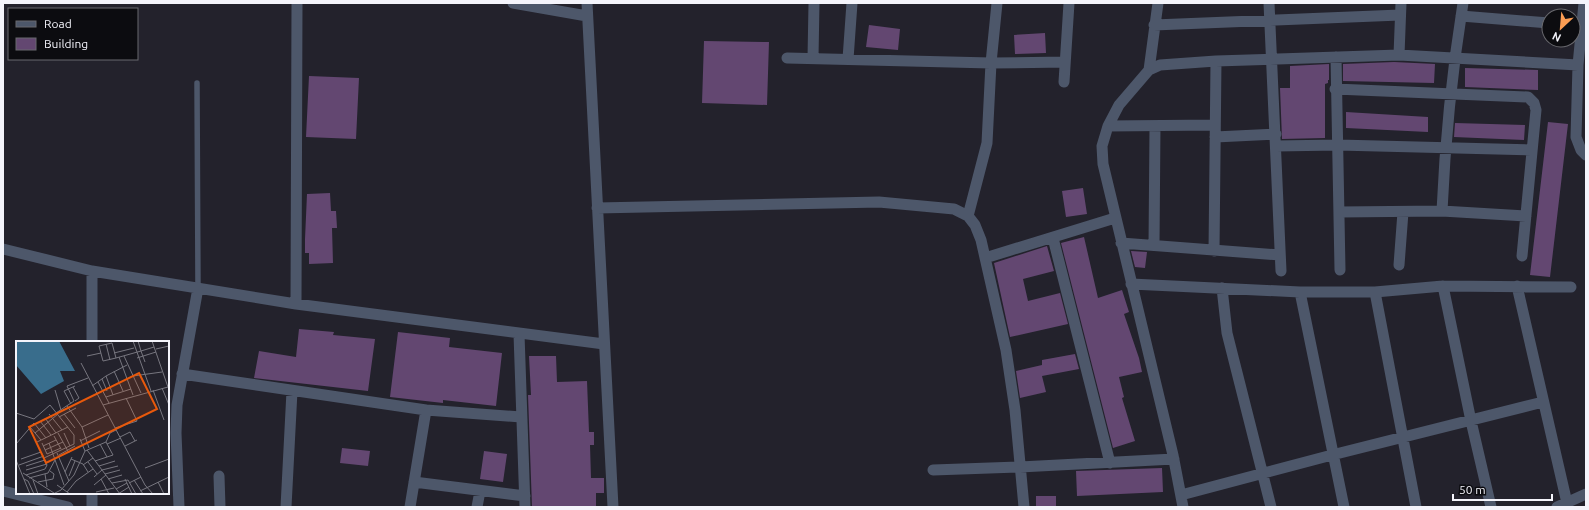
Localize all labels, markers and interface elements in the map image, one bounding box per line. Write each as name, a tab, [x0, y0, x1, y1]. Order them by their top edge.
legend	[8, 8, 138, 60]
north arrow	[1541, 8, 1581, 48]
text: Road	[44, 17, 72, 30]
text: N	[1550, 30, 1563, 44]
text: Building	[44, 37, 88, 50]
inset map	[16, 341, 169, 494]
scale bar	[1453, 476, 1552, 502]
text: 50 m	[1459, 483, 1486, 496]

